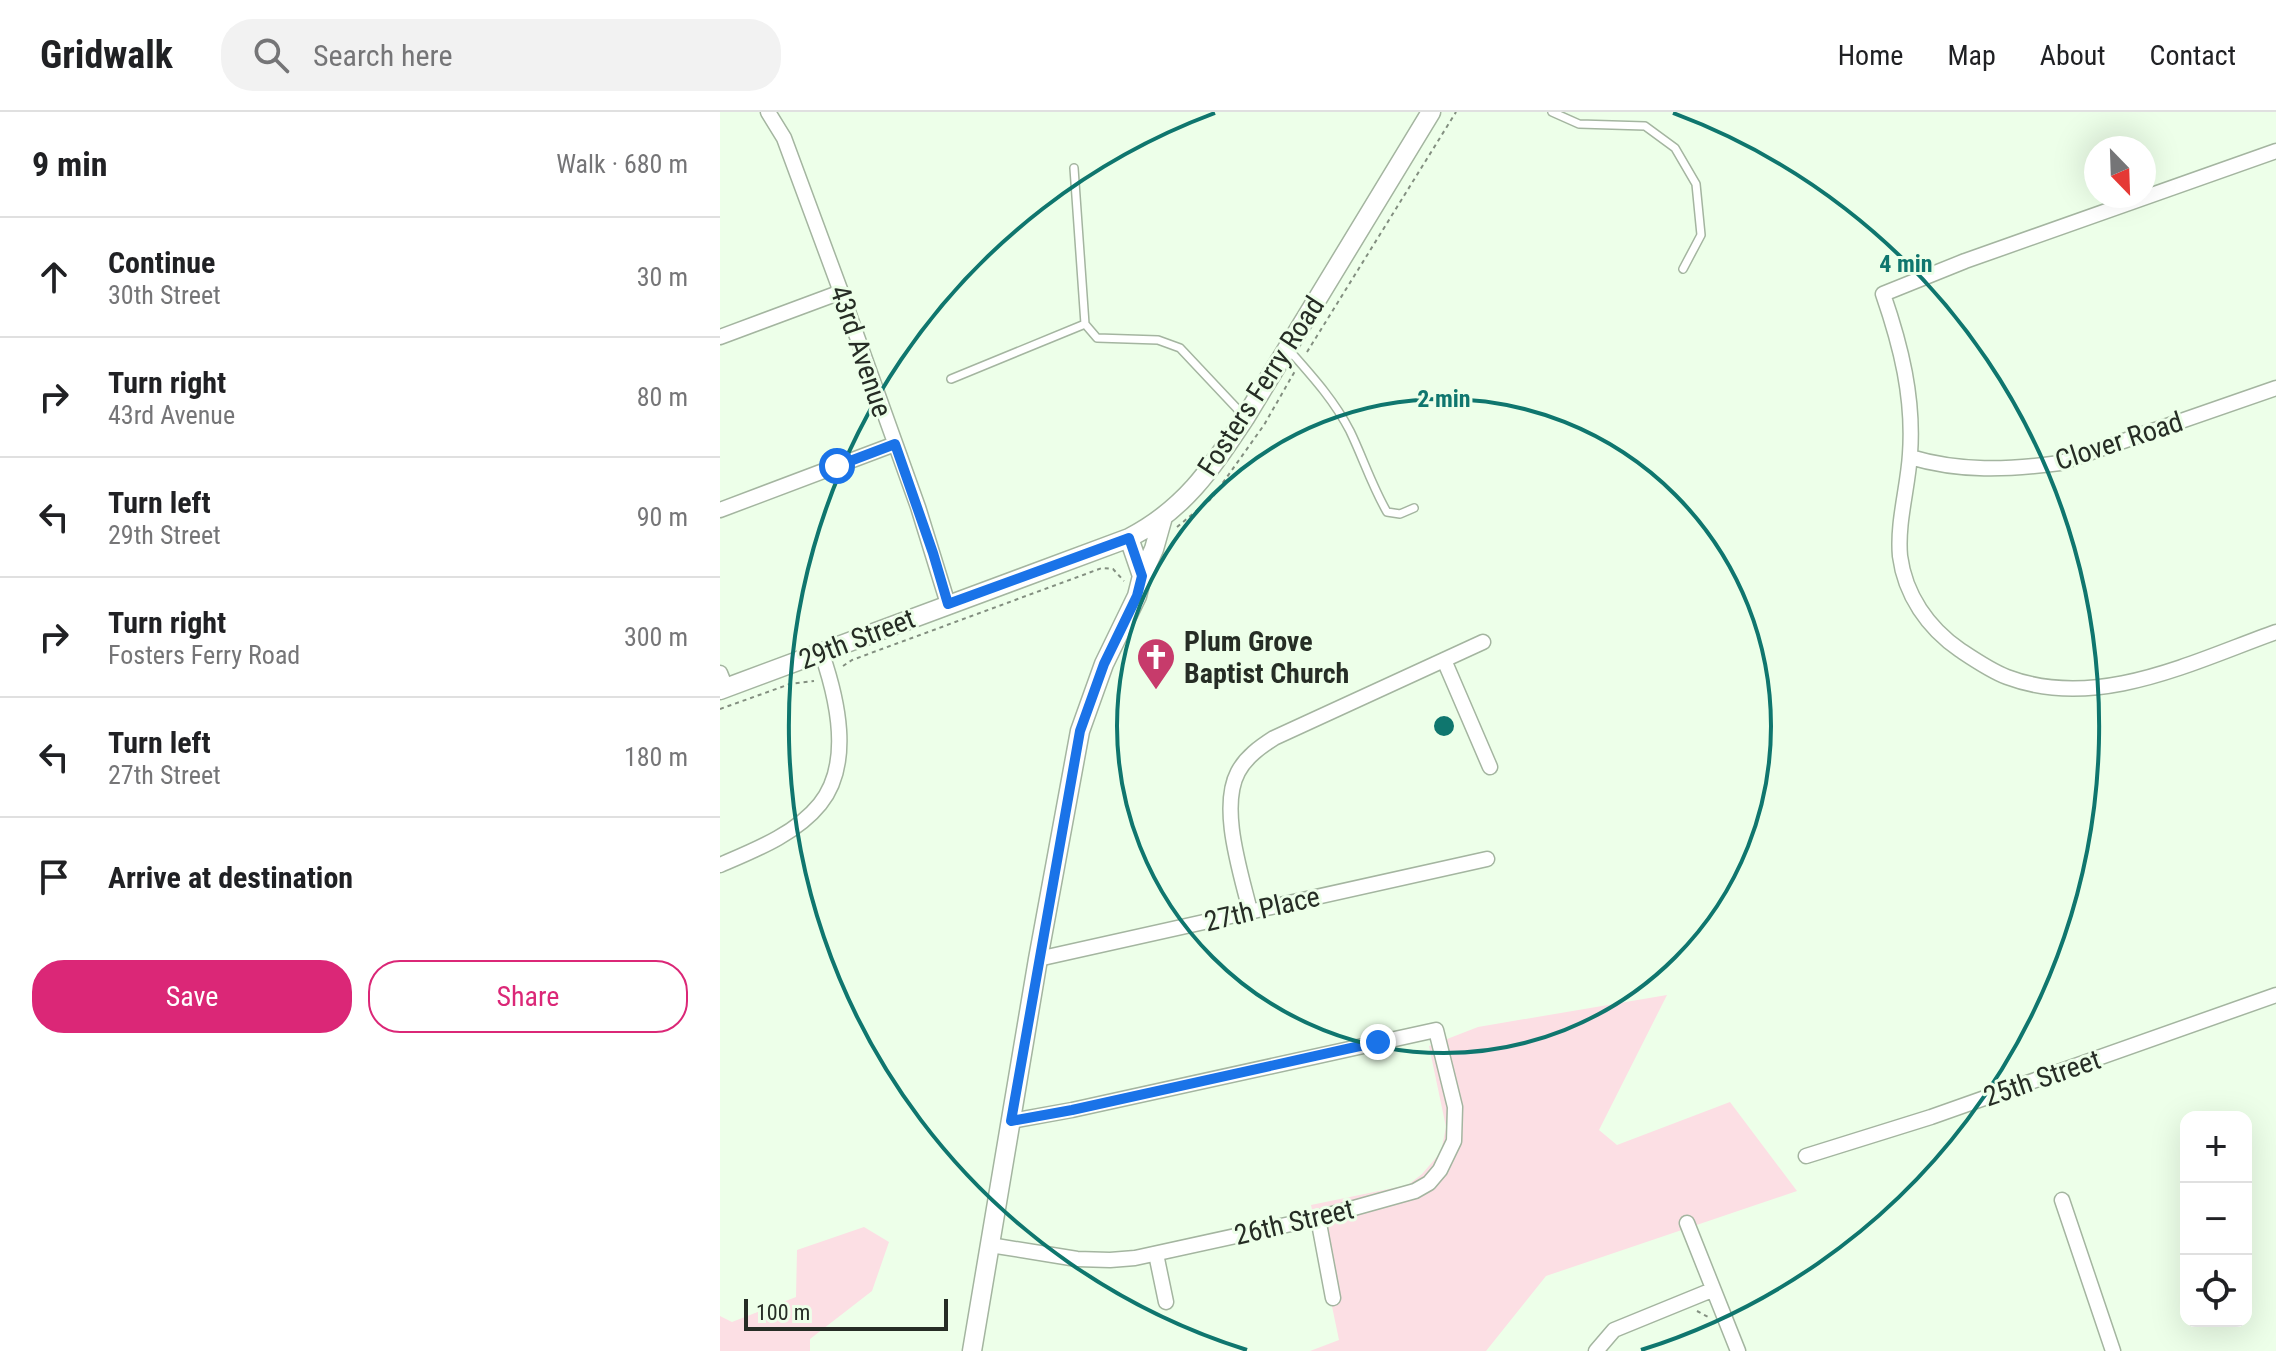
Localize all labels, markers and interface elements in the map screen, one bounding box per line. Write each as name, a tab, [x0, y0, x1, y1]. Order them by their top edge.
search box	[221, 19, 781, 91]
text: Gridwalk	[40, 33, 173, 77]
icon: search	[249, 33, 293, 77]
text: Search here	[313, 38, 453, 73]
text: Home	[1838, 39, 1903, 72]
text: Map	[1947, 39, 1996, 72]
text: About	[2040, 39, 2106, 72]
text: Contact	[2150, 39, 2236, 72]
north arrow	[2084, 136, 2156, 208]
text: 9 min	[32, 144, 108, 184]
text: Walk · 680 m	[556, 149, 688, 179]
text: Continue	[108, 245, 215, 280]
text: 4 min	[1879, 250, 1933, 278]
icon: ahead	[32, 255, 76, 299]
text: 30 m	[637, 262, 688, 292]
text: 30th Street	[108, 280, 221, 310]
street label: 43rd Avenue	[823, 281, 899, 421]
street label: Fosters Ferry Road	[1191, 290, 1331, 482]
text: Turn right	[108, 365, 226, 400]
icon: right	[32, 375, 76, 419]
text: 80 m	[637, 382, 688, 412]
text: 2 min	[1417, 385, 1471, 413]
text: 43rd Avenue	[108, 400, 235, 430]
street label: Clover Road	[2051, 405, 2187, 477]
route start	[819, 448, 855, 484]
text: Turn left	[108, 485, 211, 520]
icon: left	[32, 495, 76, 539]
text: 90 m	[637, 502, 688, 532]
text: 29th Street	[108, 520, 221, 550]
street label: 29th Street	[794, 602, 920, 676]
text: Turn right	[108, 605, 226, 640]
icon: right	[32, 615, 76, 659]
text: 300 m	[624, 622, 688, 652]
place label: Plum Grove Baptist Church	[1184, 625, 1349, 690]
church icon: Plum Grove Baptist Church	[1135, 636, 1177, 691]
text: Fosters Ferry Road	[108, 640, 300, 670]
centre of rings	[1430, 712, 1458, 740]
text: Turn left	[108, 725, 211, 760]
icon: left	[32, 735, 76, 779]
text: 180 m	[624, 742, 688, 772]
text: 27th Street	[108, 760, 221, 790]
icon: arrive	[32, 855, 76, 899]
text: Arrive at destination	[108, 860, 353, 895]
street label: 27th Place	[1201, 880, 1323, 938]
button: Save	[32, 960, 352, 1033]
button: Share	[368, 960, 688, 1033]
route end	[1360, 1024, 1396, 1060]
street label: 25th Street	[1979, 1043, 2105, 1113]
map controls	[2180, 1111, 2252, 1327]
button: +	[2180, 1111, 2252, 1183]
button: −	[2180, 1183, 2252, 1255]
street label: 26th Street	[1231, 1192, 1357, 1252]
button: locate	[2180, 1255, 2252, 1327]
scale bar	[744, 1295, 948, 1331]
text: 100 m	[756, 1300, 810, 1325]

